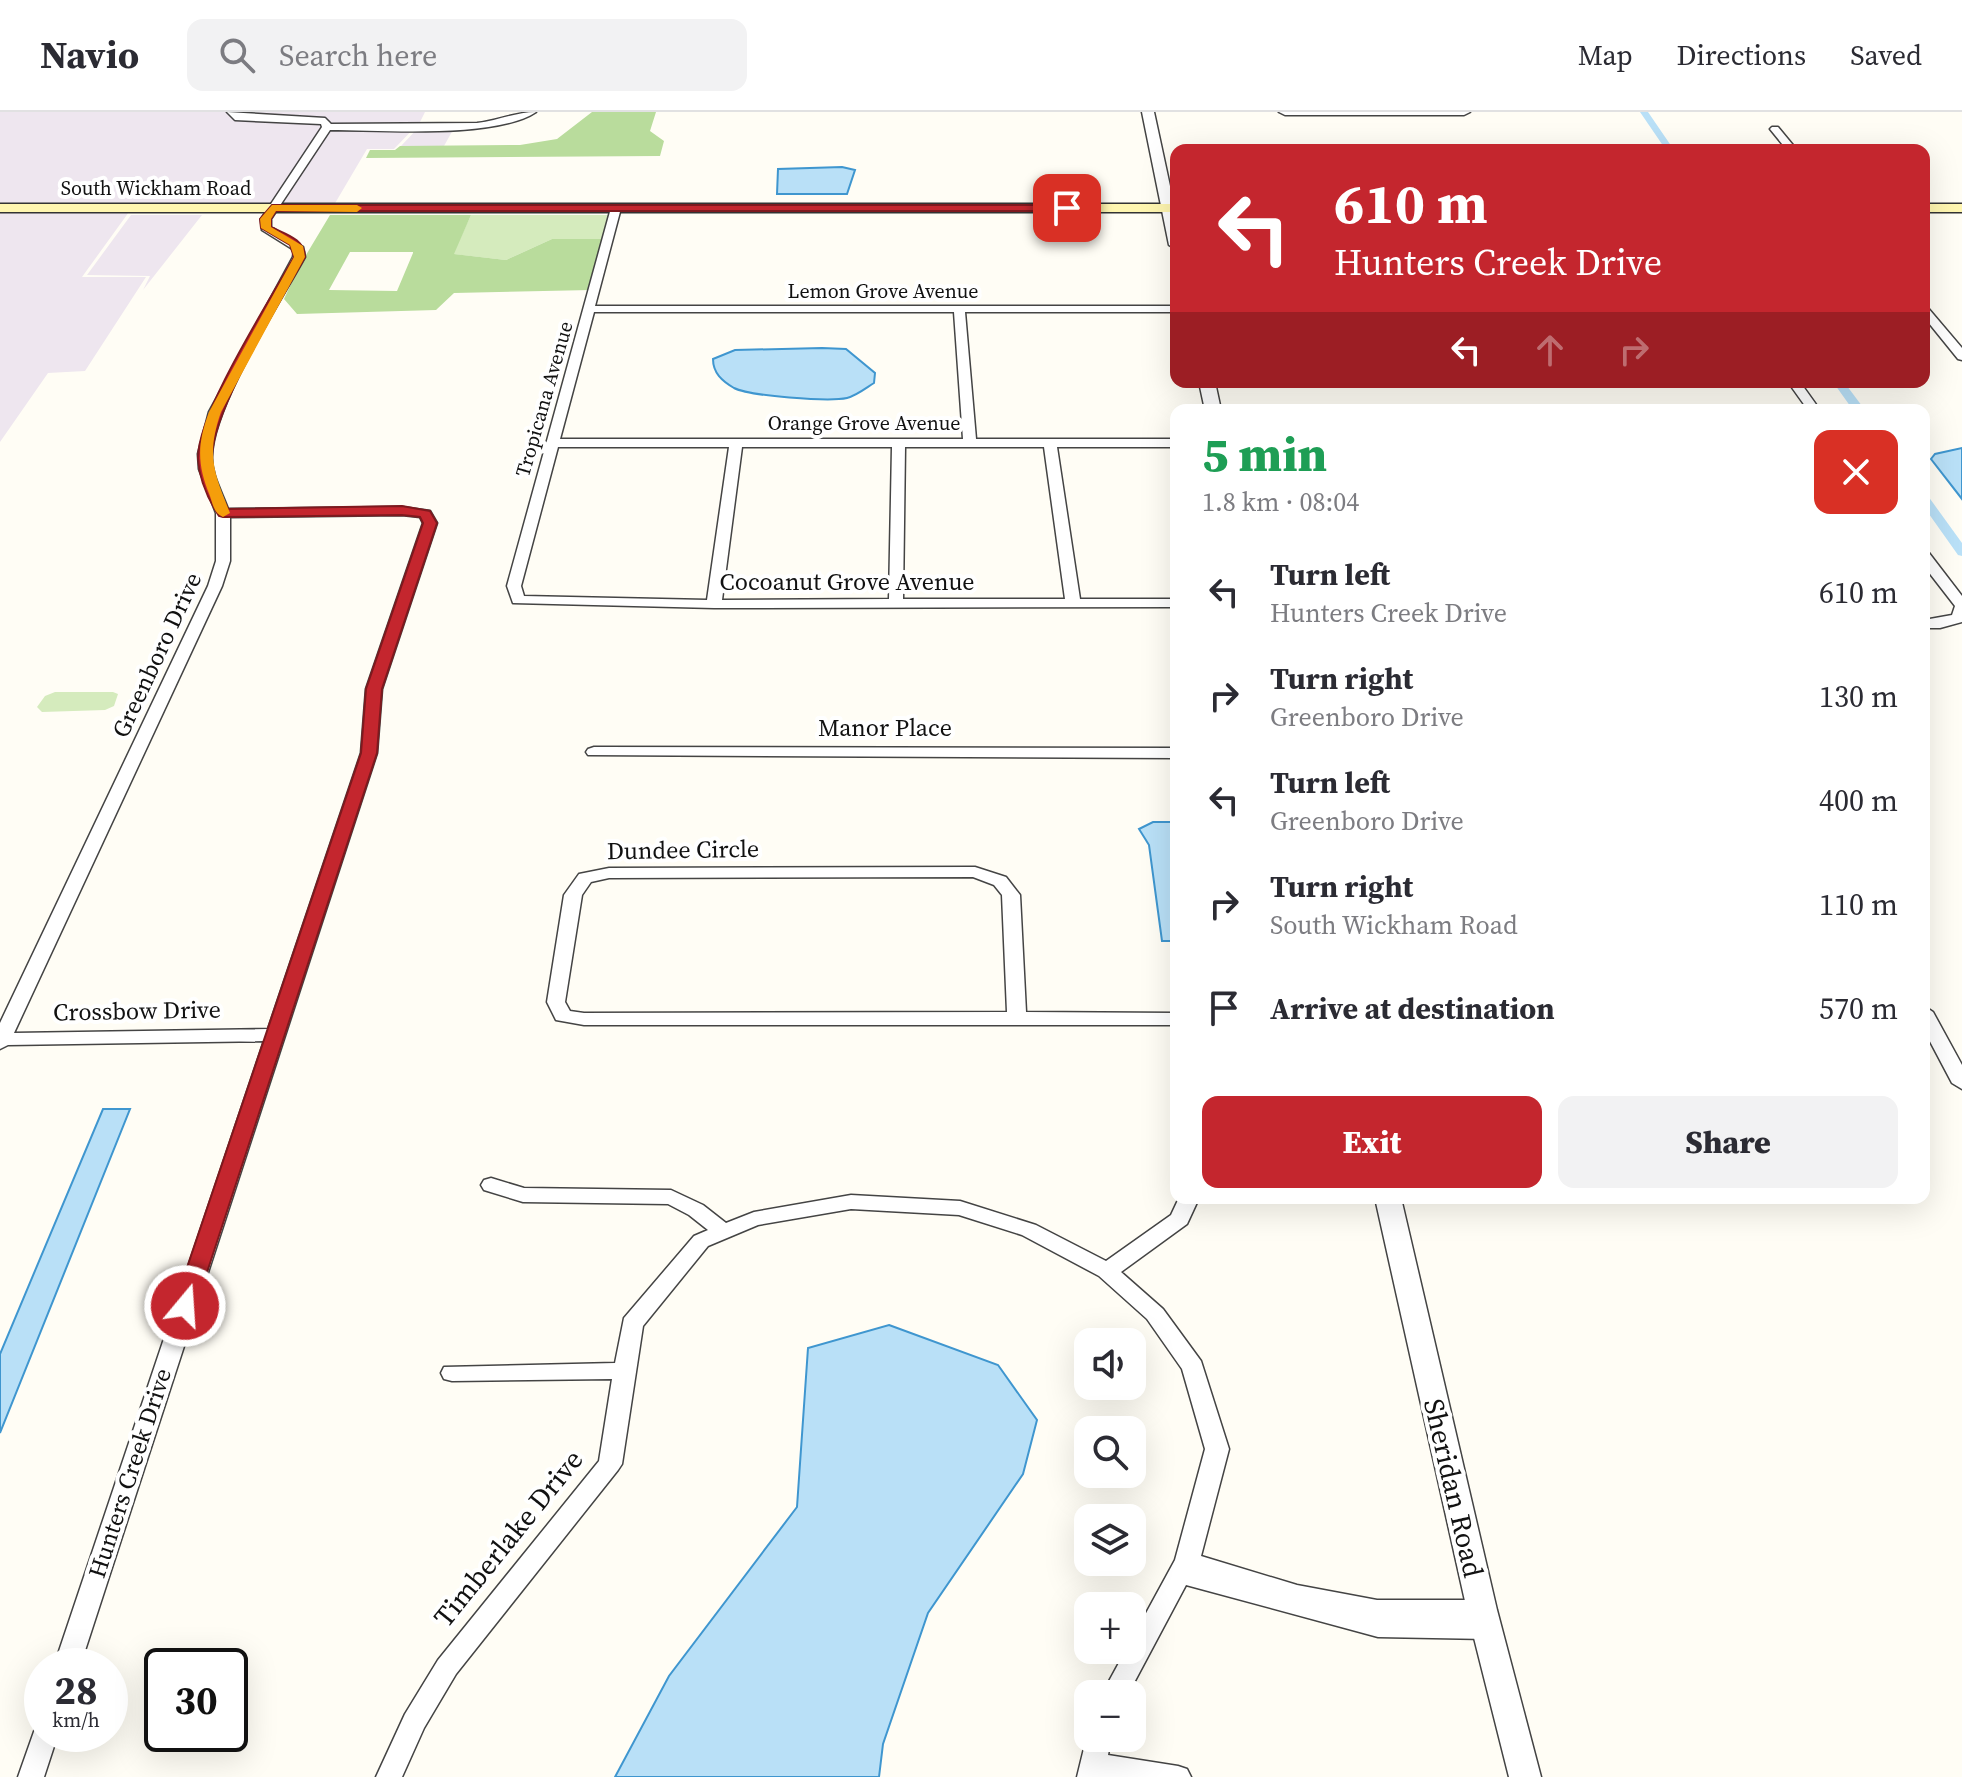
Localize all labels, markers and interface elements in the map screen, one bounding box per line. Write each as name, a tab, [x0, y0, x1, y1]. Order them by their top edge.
search box	[187, 19, 747, 91]
text: Navio	[40, 29, 139, 81]
icon: search	[215, 33, 259, 77]
text: Search here	[279, 35, 437, 76]
text: Map	[1578, 36, 1633, 74]
text: Directions	[1677, 36, 1806, 74]
text: Saved	[1850, 36, 1922, 74]
text: 610 m	[1334, 165, 1488, 242]
street label: South Wickham Road	[61, 174, 252, 202]
pin	[1033, 174, 1101, 242]
icon: left	[1202, 176, 1306, 280]
icon: arrive	[1045, 186, 1089, 230]
text: Hunters Creek Drive	[1334, 238, 1662, 287]
street label: Lemon Grove Avenue	[788, 277, 979, 305]
street label: Tropicana Avenue	[508, 318, 580, 480]
icon: left	[1444, 328, 1488, 372]
icon: ahead	[1528, 328, 1572, 372]
icon: right	[1612, 328, 1656, 372]
street label: Orange Grove Avenue	[768, 409, 960, 437]
text: 5 min	[1202, 421, 1327, 487]
button: close	[1814, 430, 1898, 514]
text: 1.8 km · 08:04	[1202, 484, 1359, 520]
text: Turn left	[1270, 554, 1390, 595]
street label: Cocoanut Grove Avenue	[720, 565, 974, 598]
street label: Greenboro Drive	[104, 567, 209, 743]
icon: left	[1202, 570, 1246, 614]
text: 610 m	[1819, 572, 1898, 613]
text: Hunters Creek Drive	[1270, 595, 1507, 631]
text: Turn right	[1270, 658, 1413, 699]
icon: right	[1202, 674, 1246, 718]
text: 130 m	[1819, 676, 1898, 717]
text: Greenboro Drive	[1270, 699, 1464, 735]
street label: Manor Place	[818, 711, 952, 744]
text: Turn left	[1270, 762, 1390, 803]
icon: left	[1202, 778, 1246, 822]
text: 400 m	[1819, 780, 1898, 821]
text: Greenboro Drive	[1270, 803, 1464, 839]
street label: Dundee Circle	[607, 832, 759, 867]
text: Turn right	[1270, 866, 1413, 907]
icon: right	[1202, 882, 1246, 926]
text: 110 m	[1819, 884, 1898, 925]
text: South Wickham Road	[1270, 907, 1518, 943]
icon: arrive	[1202, 986, 1246, 1030]
text: Arrive at destination	[1270, 988, 1555, 1029]
text: 570 m	[1819, 988, 1898, 1029]
street label: Crossbow Drive	[53, 993, 221, 1028]
button: Exit	[1202, 1096, 1542, 1188]
button: Share	[1558, 1096, 1898, 1188]
position arrow	[143, 1264, 227, 1348]
map controls	[1074, 1328, 1146, 1752]
button: sound	[1074, 1328, 1146, 1400]
street label: Hunters Creek Drive	[80, 1364, 179, 1582]
street label: Sheridan Road	[1415, 1395, 1493, 1581]
button: search	[1074, 1416, 1146, 1488]
street label: Timberlake Drive	[425, 1441, 591, 1635]
button: layers	[1074, 1504, 1146, 1576]
button: +	[1074, 1592, 1146, 1664]
speed limit sign: 30	[144, 1648, 248, 1752]
text: 28	[54, 1663, 98, 1717]
button: −	[1074, 1680, 1146, 1752]
text: km/h	[52, 1706, 100, 1734]

